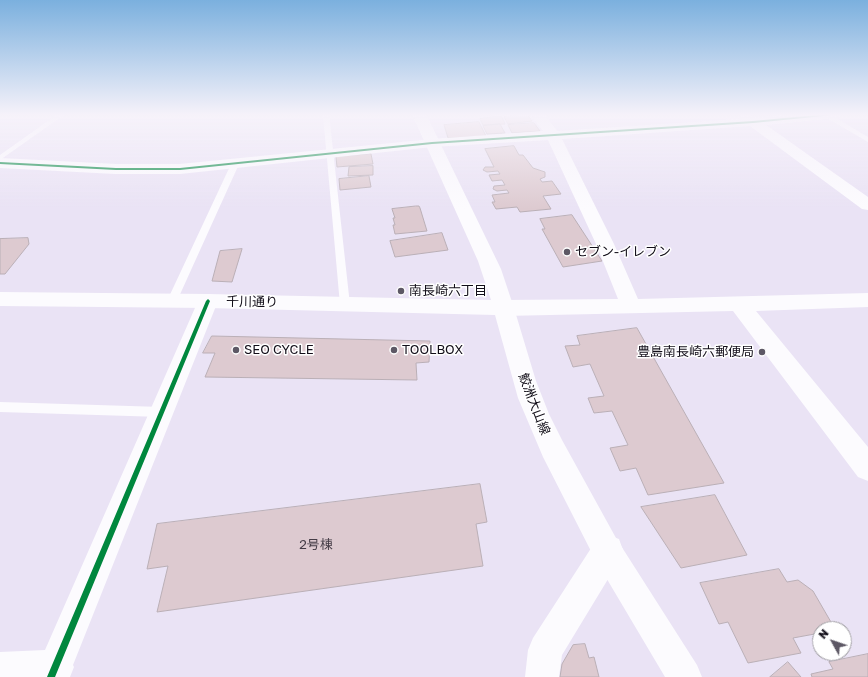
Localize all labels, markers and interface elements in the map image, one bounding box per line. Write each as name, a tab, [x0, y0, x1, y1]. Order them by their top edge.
place label: セブン-イレブン	[575, 244, 671, 260]
marker: セブン-イレブン	[562, 247, 572, 257]
place label: 南長崎六丁目	[409, 283, 487, 299]
marker: 南長崎六丁目	[396, 286, 406, 296]
street label: 千川通り	[226, 294, 278, 310]
place label: SEO CYCLE	[244, 342, 314, 358]
place label: TOOLBOX	[402, 342, 463, 358]
place label: 豊島南長崎六郵便局	[637, 344, 754, 360]
marker: SEO CYCLE	[231, 345, 241, 355]
marker: TOOLBOX	[389, 345, 399, 355]
marker: 豊島南長崎六郵便局	[757, 347, 767, 357]
street label: 鮫洲大山線	[515, 371, 553, 437]
house number: 2号棟	[299, 537, 333, 553]
north arrow	[812, 621, 852, 661]
text: N	[816, 626, 831, 641]

